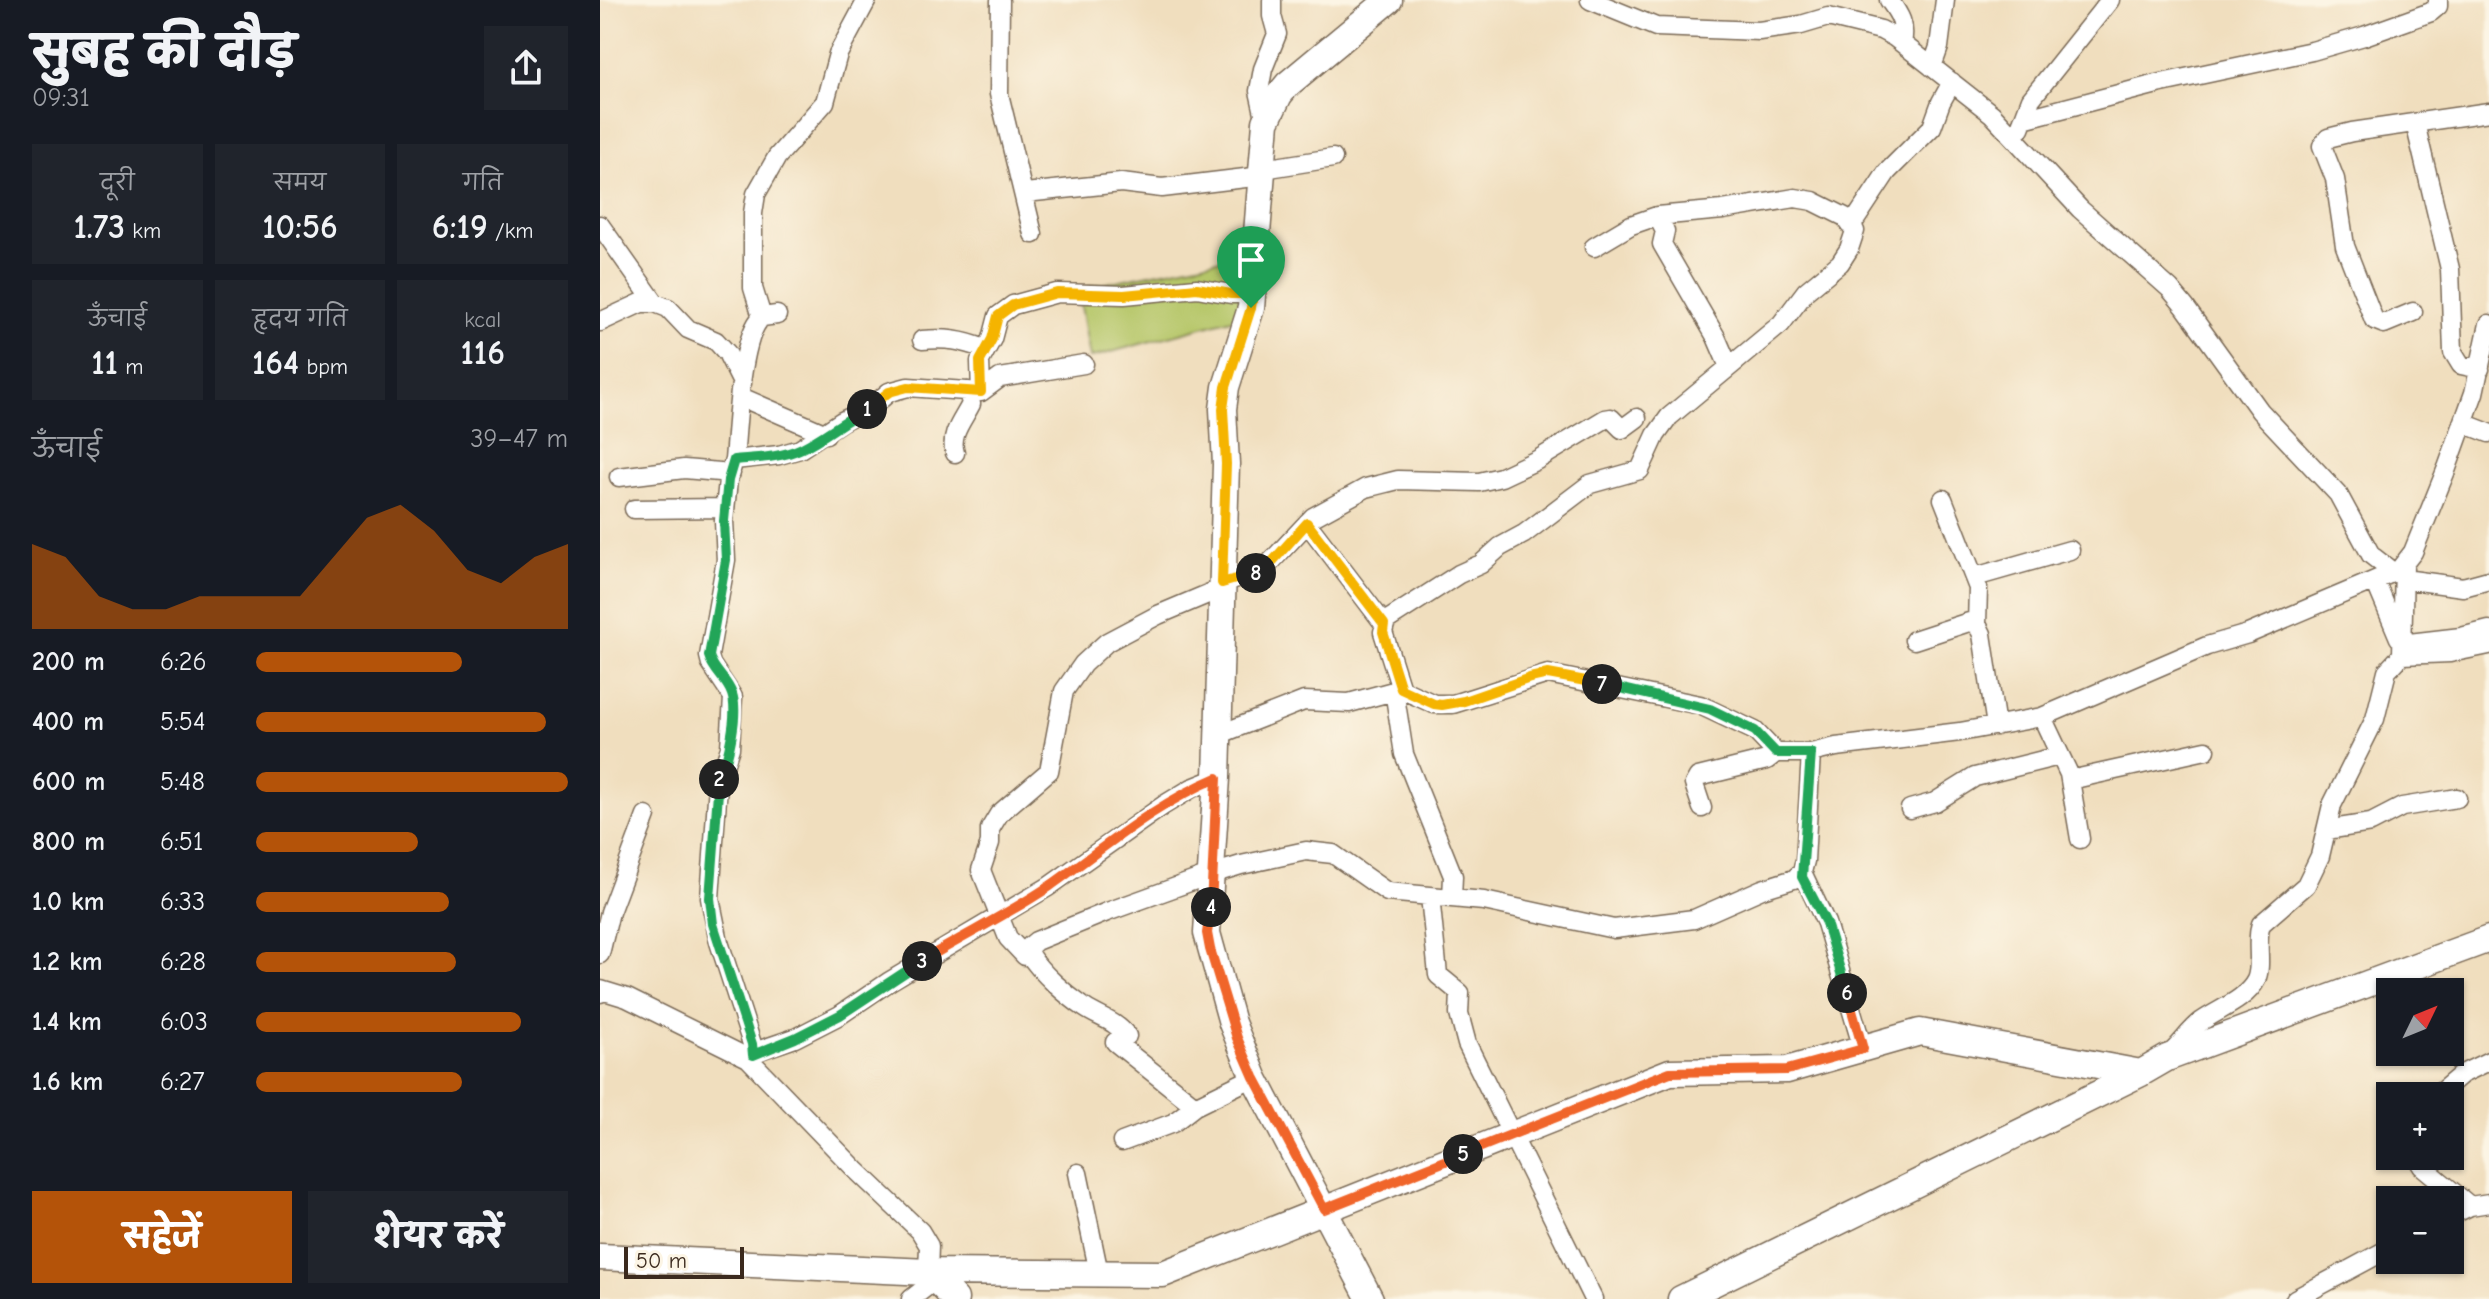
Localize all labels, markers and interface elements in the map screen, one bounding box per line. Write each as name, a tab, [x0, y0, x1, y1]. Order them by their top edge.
button: share	[484, 26, 568, 110]
text: सुबह की दौड़	[32, 27, 296, 78]
text: 09:31	[32, 83, 90, 113]
text: दूरी	[100, 170, 135, 196]
text: समय	[274, 170, 326, 196]
text: गति	[463, 170, 503, 196]
text: 1.73	[73, 207, 125, 247]
text: 10:56	[262, 207, 338, 247]
text: 6:19	[432, 207, 488, 247]
text: km	[125, 218, 161, 244]
text: /km	[488, 218, 534, 244]
pin	[1217, 226, 1285, 308]
icon: arrive	[1229, 238, 1273, 282]
text: ऊँचाई	[88, 306, 147, 332]
text: हृदय गति	[252, 306, 348, 332]
text: kcal	[464, 307, 501, 333]
text: 116	[460, 333, 505, 373]
text: 11	[91, 343, 118, 383]
text: 164	[252, 343, 299, 383]
text: m	[118, 354, 143, 380]
text: bpm	[299, 354, 348, 380]
pin: 1	[847, 389, 887, 429]
text: 1	[863, 396, 871, 422]
text: 39–47 m	[470, 424, 568, 454]
text: ऊँचाई	[32, 434, 102, 464]
pin: 8	[1236, 553, 1276, 593]
text: 8	[1250, 560, 1262, 586]
text: 200 m	[32, 647, 105, 677]
text: 6:26	[160, 647, 207, 677]
pin: 7	[1582, 664, 1622, 704]
text: 7	[1597, 671, 1607, 697]
text: 400 m	[32, 707, 104, 737]
text: 5:54	[160, 707, 205, 737]
pin: 2	[699, 759, 739, 799]
text: 2	[714, 766, 724, 792]
text: 600 m	[32, 767, 105, 797]
text: 5:48	[160, 767, 205, 797]
text: 800 m	[32, 827, 105, 857]
text: 6:51	[160, 827, 203, 857]
text: 1.0 km	[32, 887, 104, 917]
text: 6:33	[160, 887, 205, 917]
pin: 4	[1191, 887, 1231, 927]
text: 4	[1206, 894, 1216, 920]
pin: 3	[902, 941, 942, 981]
text: 1.2 km	[32, 947, 103, 977]
text: 6:28	[160, 947, 206, 977]
text: 3	[917, 948, 927, 974]
pin: 6	[1827, 973, 1867, 1013]
north arrow	[2376, 978, 2464, 1066]
map controls	[2376, 978, 2464, 1274]
text: 6	[1841, 980, 1853, 1006]
text: 1.4 km	[32, 1007, 102, 1037]
text: 6:03	[160, 1007, 208, 1037]
text: 1.6 km	[32, 1067, 103, 1097]
text: 6:27	[160, 1067, 205, 1097]
button: +	[2376, 1082, 2464, 1170]
pin: 5	[1443, 1134, 1483, 1174]
text: 5	[1457, 1141, 1469, 1167]
button: −	[2376, 1186, 2464, 1274]
button: सहेजें	[32, 1191, 292, 1283]
button: शेयर करें	[308, 1191, 568, 1283]
scale bar	[624, 1243, 744, 1279]
text: 50 m	[636, 1248, 687, 1274]

